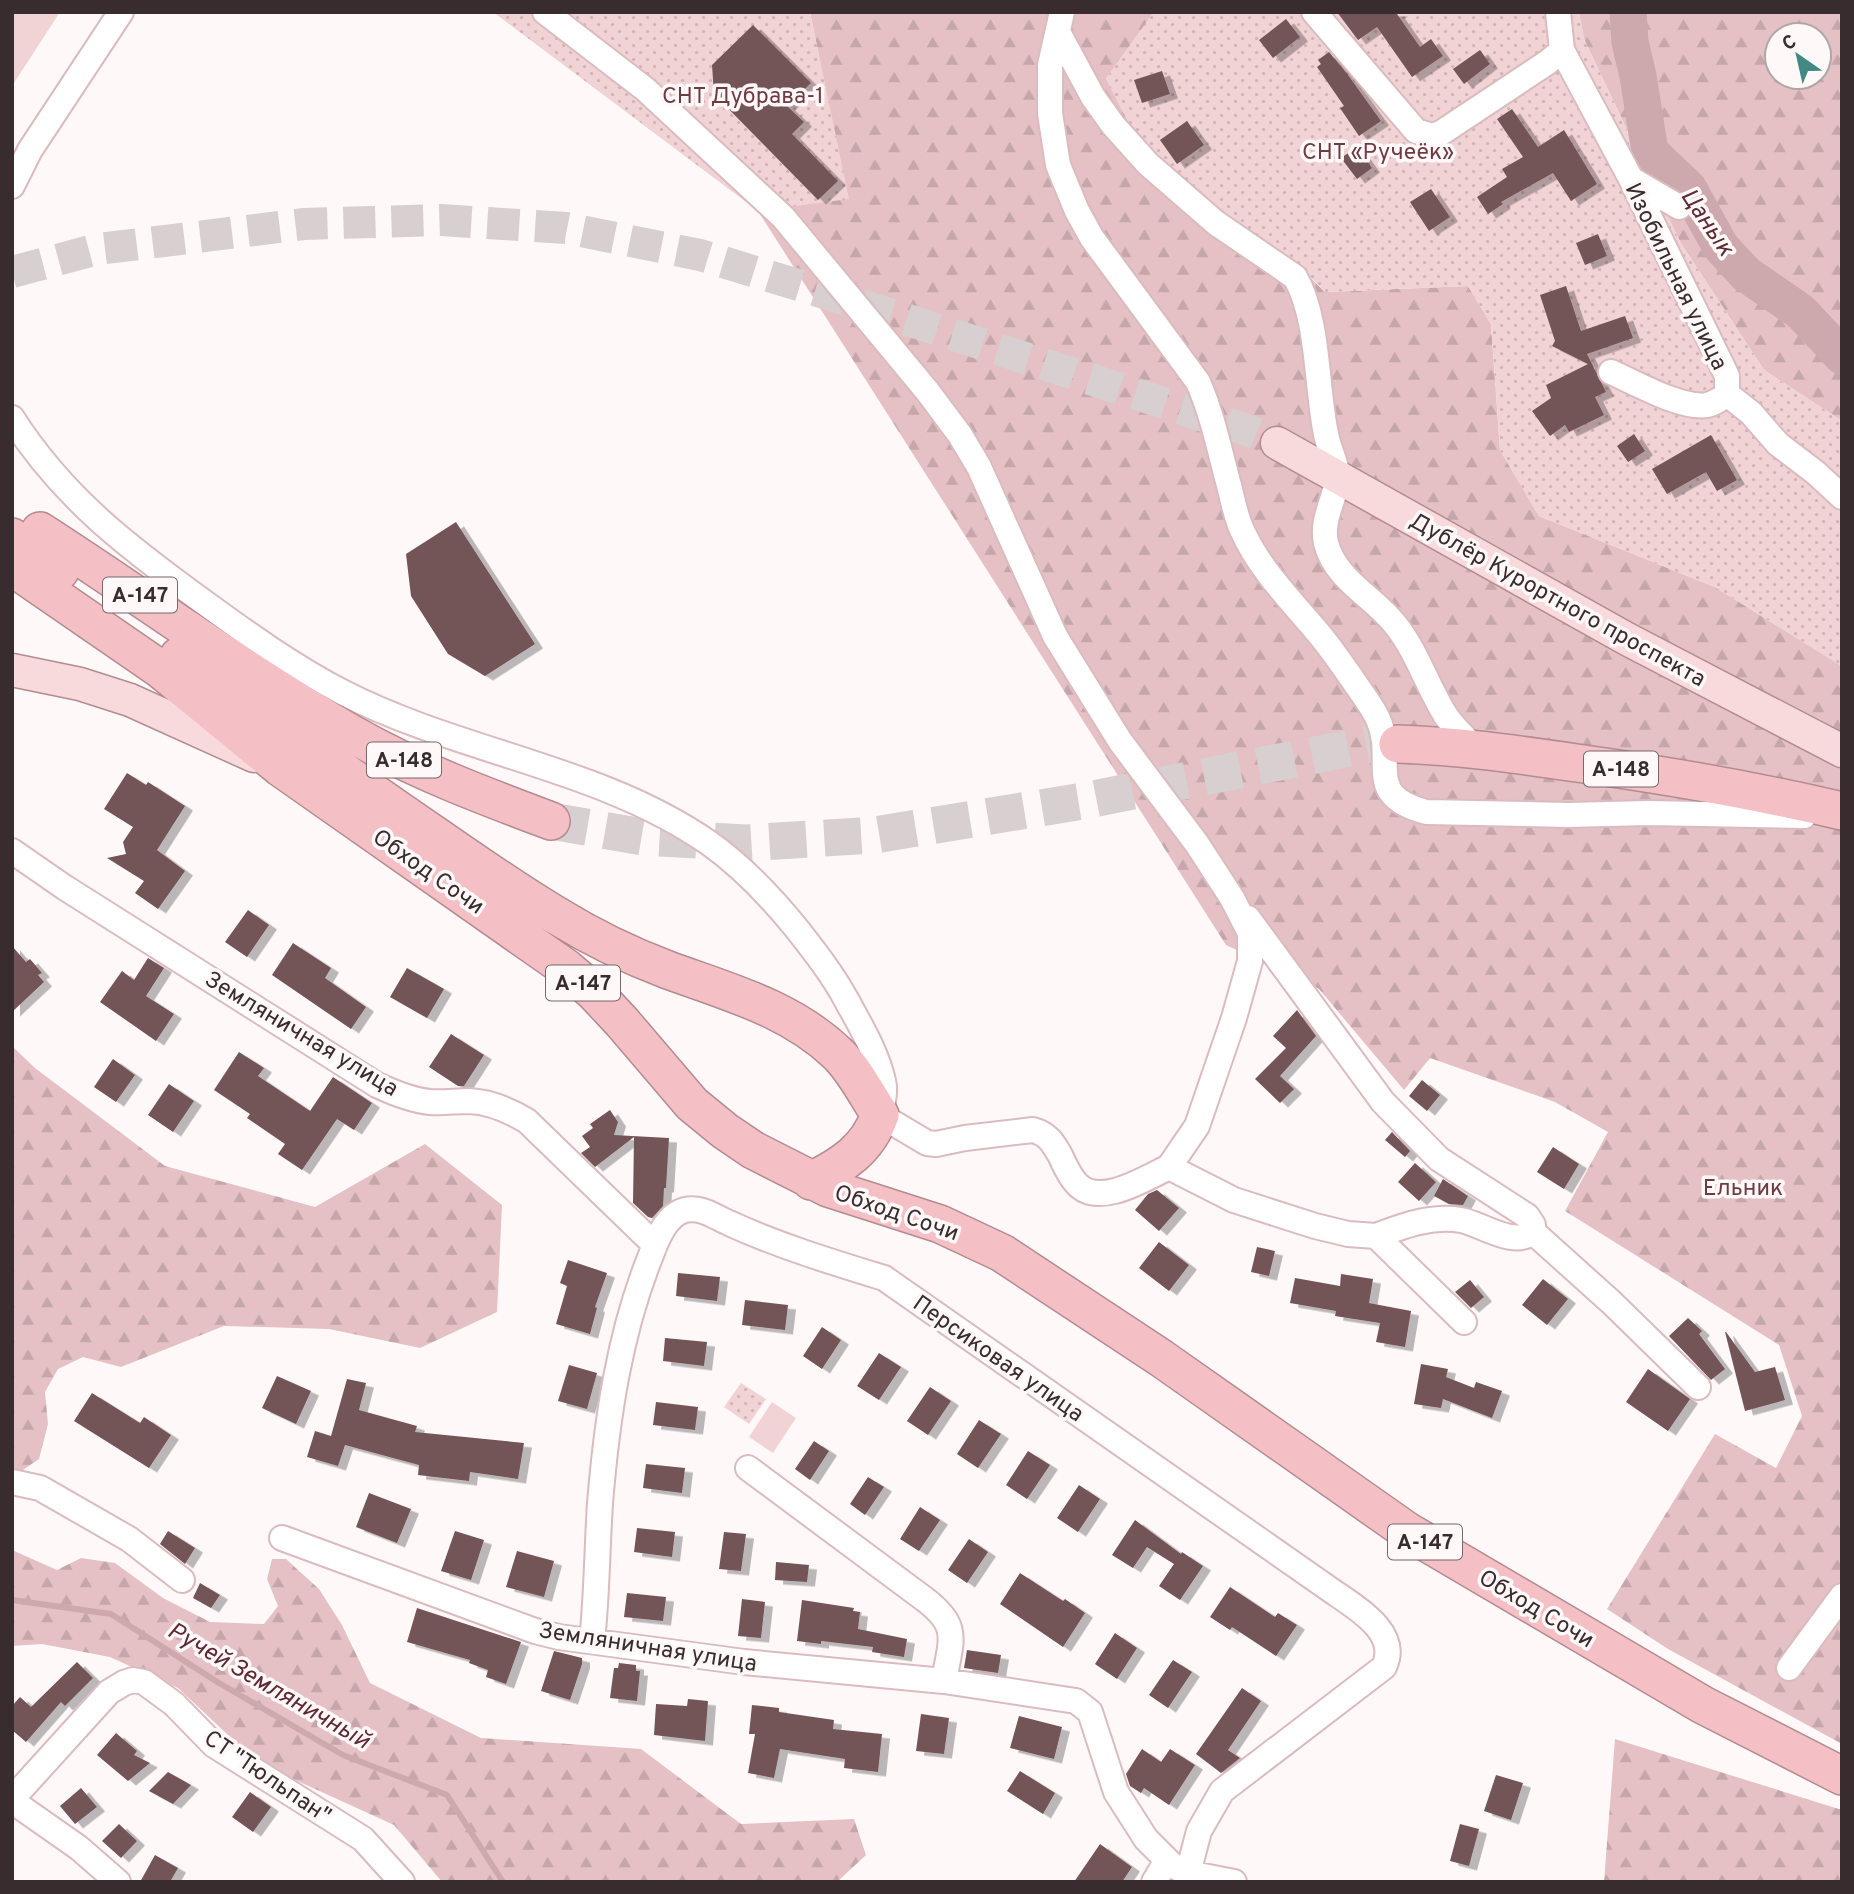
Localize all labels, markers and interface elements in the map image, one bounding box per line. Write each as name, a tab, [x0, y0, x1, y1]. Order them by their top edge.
north arrow	[1763, 21, 1833, 91]
text: С	[1778, 30, 1801, 57]
park label: СНТ Дубрава-1	[662, 83, 824, 112]
park label: СНТ «Ручеёк»	[1302, 139, 1454, 168]
street label: Изобильная улица	[1617, 179, 1733, 376]
water label: Цанык	[1673, 184, 1740, 263]
street label: Дублёр Курортного проспекта	[1404, 507, 1710, 695]
road number: А-147	[103, 578, 177, 612]
road number: А-148	[367, 742, 441, 778]
road number: А-148	[1584, 752, 1658, 786]
street label: Обход Сочи	[366, 824, 489, 922]
road number: А-147	[546, 965, 620, 1000]
street label: Земляничная улица	[199, 966, 403, 1104]
park label: Ельник	[1703, 1175, 1783, 1204]
street label: Обход Сочи	[830, 1180, 962, 1249]
street label: Персиковая улица	[906, 1290, 1089, 1430]
road number: А-147	[1388, 1524, 1462, 1560]
street label: Обход Сочи	[1473, 1564, 1599, 1656]
water label: Ручей Земляничный	[161, 1617, 376, 1758]
street label: Земляничная улица	[536, 1617, 759, 1680]
street label: СТ "Тюльпан"	[197, 1725, 336, 1831]

